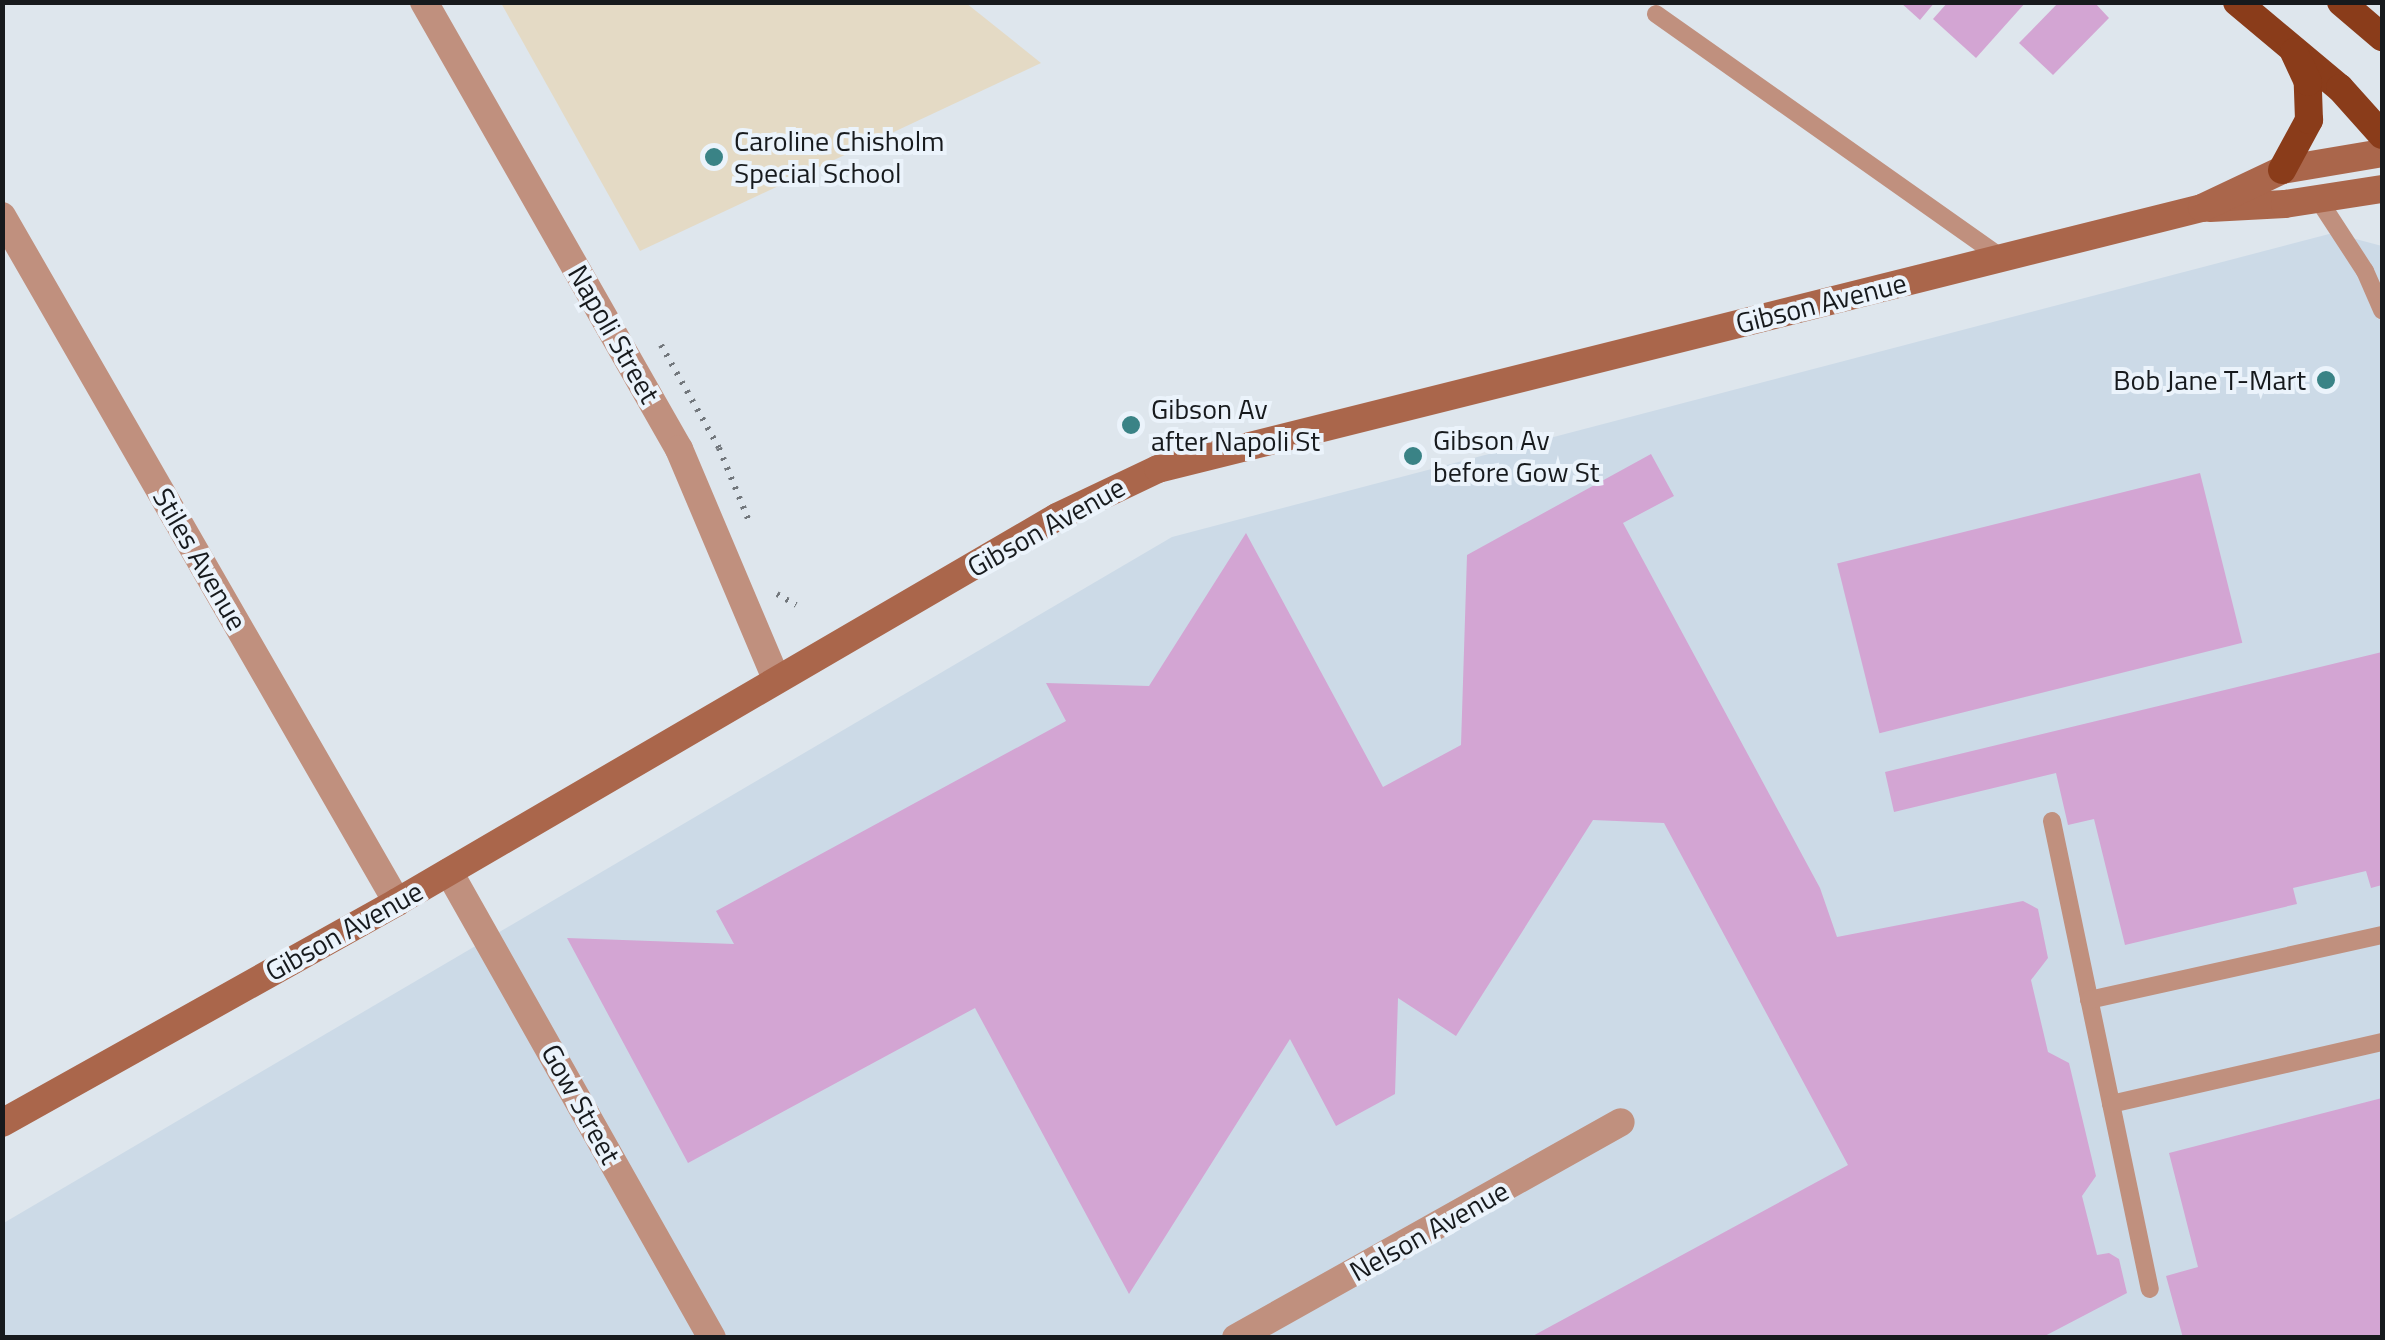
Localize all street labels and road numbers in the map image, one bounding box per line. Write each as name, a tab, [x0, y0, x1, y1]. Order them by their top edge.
street label: Napoli Street	[561, 259, 667, 409]
street label: Gibson Avenue	[1732, 266, 1910, 340]
street label: Gibson Avenue	[961, 470, 1131, 584]
street label: Stiles Avenue	[146, 482, 254, 636]
street label: Gibson Avenue	[259, 874, 429, 988]
street label: Gow Street	[534, 1038, 628, 1170]
street label: Nelson Avenue	[1344, 1174, 1514, 1288]

